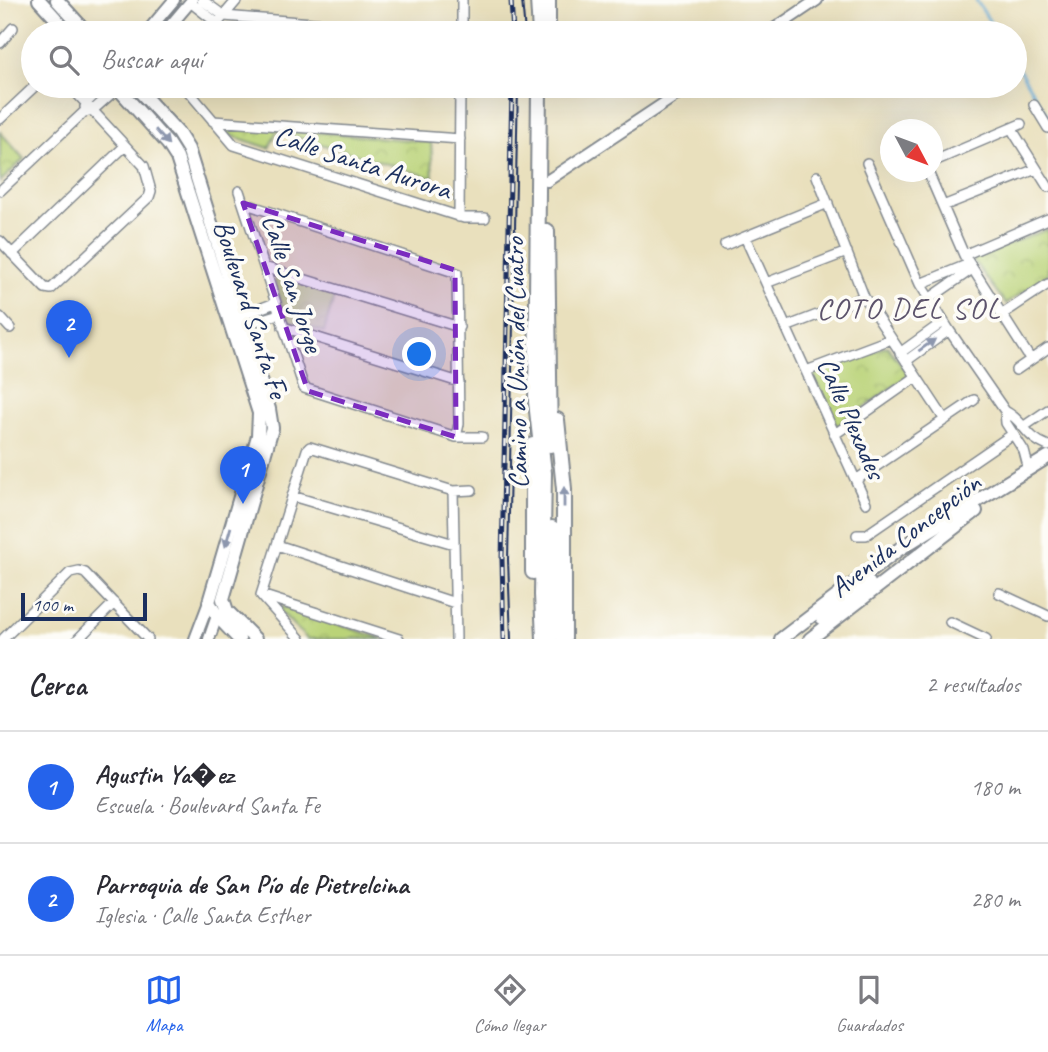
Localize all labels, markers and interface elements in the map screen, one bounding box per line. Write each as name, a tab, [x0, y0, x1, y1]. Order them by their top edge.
search box	[21, 21, 1027, 98]
icon: search	[45, 41, 83, 79]
text: Buscar aquí	[101, 43, 203, 76]
street label: Calle Santa Aurora	[270, 117, 457, 208]
north arrow	[880, 119, 943, 182]
one-way arrow	[154, 128, 169, 145]
street label: Calle San Jorge	[254, 210, 332, 358]
street label: Boulevard Santa Fe	[206, 216, 297, 404]
street label: Camino a Unión del Cuatro	[496, 235, 536, 489]
district label: COTO DEL SOL	[817, 289, 1001, 327]
pin: 2	[46, 300, 92, 358]
your location	[402, 337, 436, 371]
one-way arrow	[918, 339, 936, 353]
street label: Calle Plexades	[810, 352, 895, 486]
pin: 1	[220, 446, 266, 504]
street label: Avenida Concepción	[822, 464, 989, 605]
one-way arrow	[558, 486, 570, 508]
one-way arrow	[222, 527, 232, 548]
scale bar	[21, 590, 147, 622]
text: 100 m	[32, 593, 73, 617]
text: Cerca	[28, 666, 86, 704]
text: 2 resultados	[926, 670, 1020, 699]
text: Agustin Ya�ez	[95, 758, 233, 791]
text: 1	[46, 773, 56, 802]
text: 180 m	[971, 773, 1020, 802]
text: Escuela · Boulevard Santa Fe	[95, 791, 320, 820]
text: Parroquia de San Pío de Pietrelcina	[95, 868, 409, 901]
text: 2	[46, 885, 56, 914]
text: 280 m	[971, 885, 1020, 914]
text: Iglesia · Calle Santa Esther	[95, 901, 310, 930]
tab: Mapa	[145, 971, 183, 1037]
tab: Cómo llegar	[474, 971, 546, 1037]
tab: Guardados	[836, 971, 903, 1037]

